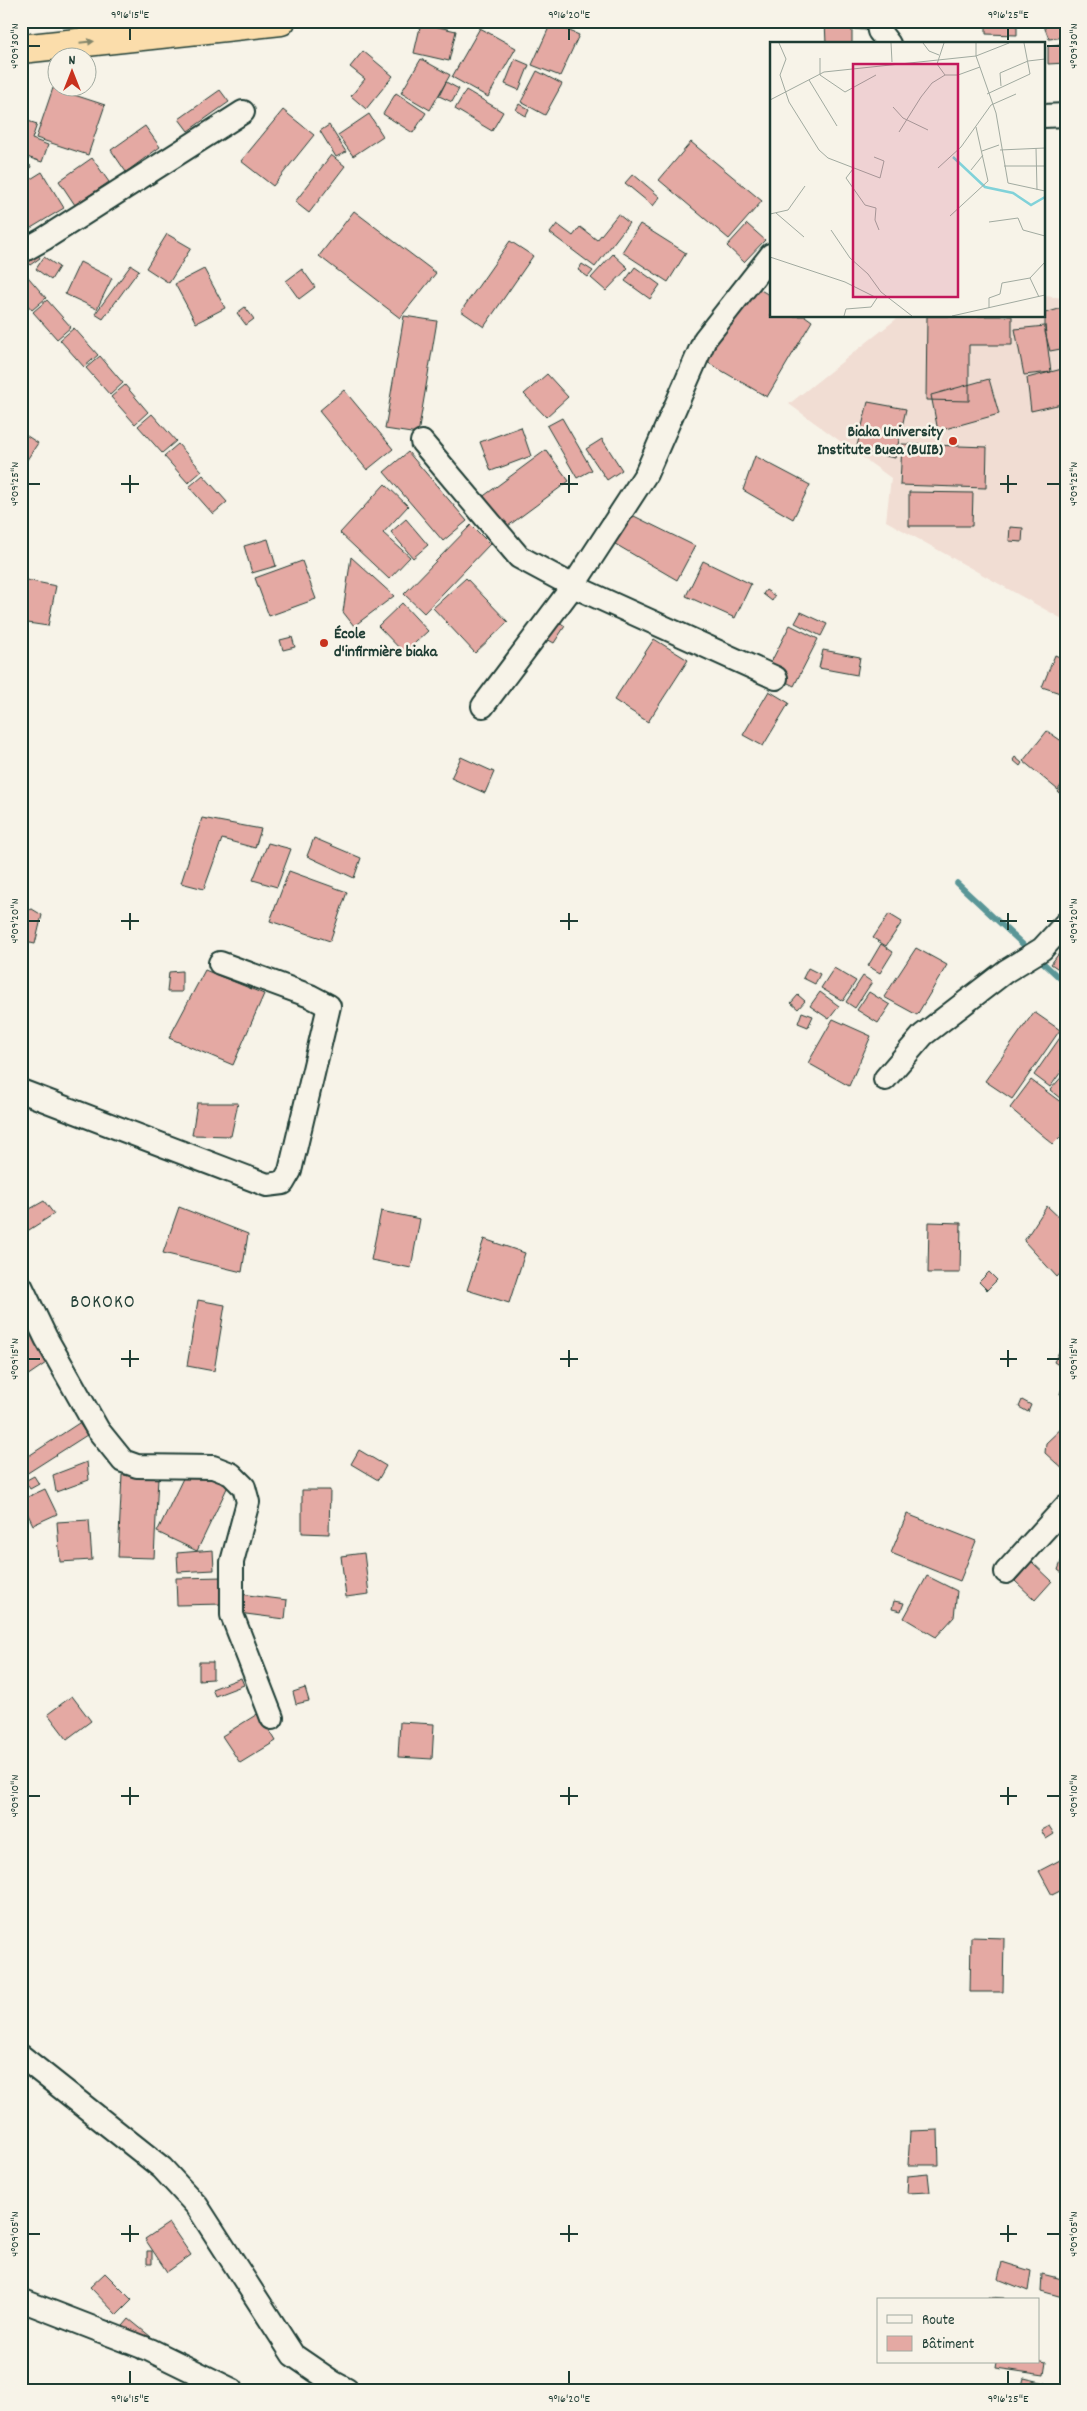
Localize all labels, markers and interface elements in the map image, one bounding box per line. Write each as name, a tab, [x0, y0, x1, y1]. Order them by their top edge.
text: 9°16'15"E	[111, 7, 150, 24]
text: 9°16'20"E	[548, 7, 590, 24]
text: 9°16'25"E	[988, 7, 1029, 24]
text: 4°09'30"N	[7, 23, 24, 69]
text: 4°09'30"N	[1066, 23, 1083, 69]
one-way arrow	[79, 38, 95, 46]
inset map	[770, 42, 1044, 318]
north arrow	[48, 48, 98, 98]
text: N	[69, 51, 76, 71]
place label: Biaka University Institute Buea (BUIB)	[817, 421, 945, 462]
marker: Biaka University Institute Buea (BUIB)	[947, 435, 959, 447]
text: 4°09'25"N	[7, 462, 24, 506]
text: 4°09'25"N	[1066, 462, 1083, 506]
place label: École d'infirmière biaka	[334, 623, 439, 664]
marker: École d'infirmière biaka	[318, 637, 330, 649]
text: 4°09'20"N	[7, 898, 24, 944]
text: 4°09'20"N	[1066, 898, 1083, 944]
district label: BOKOKO	[70, 1290, 136, 1317]
text: 4°09'15"N	[7, 1338, 24, 1380]
text: 4°09'15"N	[1066, 1338, 1083, 1380]
text: 4°09'10"N	[7, 1775, 24, 1817]
text: 4°09'10"N	[1066, 1775, 1083, 1817]
text: 4°09'05"N	[7, 2211, 24, 2257]
text: 4°09'05"N	[1066, 2211, 1083, 2257]
legend	[877, 2298, 1040, 2364]
text: Route	[922, 2310, 955, 2332]
text: Bâtiment	[922, 2334, 975, 2356]
text: 9°16'15"E	[111, 2391, 150, 2408]
text: 9°16'20"E	[548, 2391, 590, 2408]
text: 9°16'25"E	[988, 2391, 1029, 2408]

